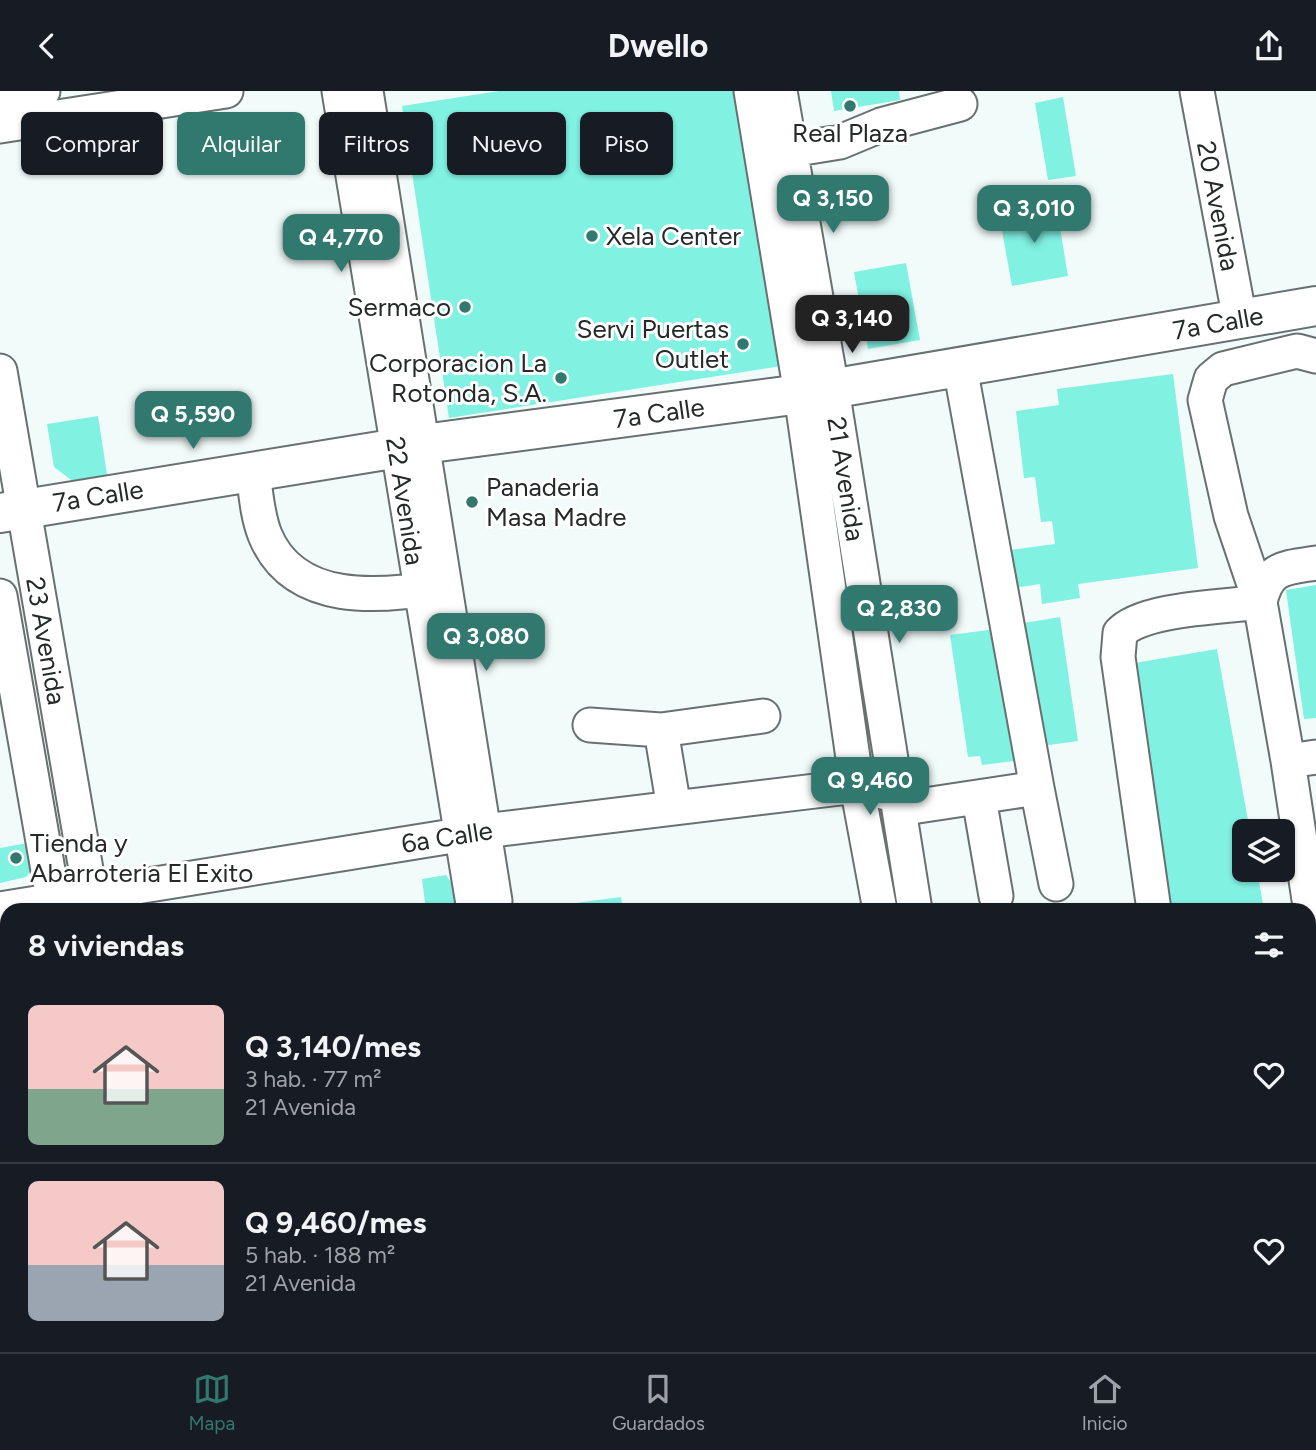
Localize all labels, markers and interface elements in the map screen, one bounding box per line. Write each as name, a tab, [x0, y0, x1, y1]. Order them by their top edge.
icon: back	[28, 27, 66, 65]
text: Dwello	[608, 27, 708, 65]
icon: share	[1250, 27, 1288, 65]
marker: Real Plaza	[842, 98, 858, 114]
chip: Comprar	[21, 112, 163, 175]
chip: Alquilar	[177, 112, 305, 175]
chip: Filtros	[319, 112, 433, 175]
chip: Nuevo	[447, 112, 566, 175]
chip: Piso	[580, 112, 673, 175]
place label: Real Plaza	[792, 117, 908, 149]
street label: 20 Avenida	[1190, 138, 1246, 274]
pin: Q 3,150	[768, 176, 898, 235]
text: Q 3,150	[793, 184, 873, 212]
pin: Q 3,010	[969, 185, 1099, 245]
text: Q 3,010	[993, 194, 1075, 222]
pin: Q 4,770	[276, 215, 406, 274]
place label: Xela Center	[606, 220, 741, 252]
text: Q 4,770	[299, 223, 383, 251]
marker: Xela Center	[584, 228, 600, 244]
place label: Sermaco	[348, 291, 451, 323]
pin: Q 3,140	[787, 295, 917, 355]
marker: Sermaco	[457, 299, 473, 315]
street label: 7a Calle	[1170, 299, 1266, 347]
text: Q 3,140	[811, 304, 893, 332]
place label: Servi Puertas Outlet	[577, 313, 729, 375]
marker: Servi Puertas Outlet	[735, 336, 751, 352]
place label: Corporacion La Rotonda, S.A.	[369, 347, 547, 409]
marker: Corporacion La Rotonda, S.A.	[553, 370, 569, 386]
pin: Q 5,590	[128, 391, 258, 451]
street label: 7a Calle	[612, 391, 706, 435]
text: Q 5,590	[151, 400, 235, 428]
street label: 21 Avenida	[820, 415, 872, 543]
street label: 22 Avenida	[379, 435, 431, 567]
place label: Panaderia Masa Madre	[486, 471, 627, 533]
street label: 7a Calle	[50, 473, 146, 519]
marker: Panaderia Masa Madre	[464, 494, 480, 510]
street label: 23 Avenida	[19, 575, 73, 707]
pin: Q 2,830	[834, 585, 964, 645]
text: Q 2,830	[857, 594, 941, 622]
pin: Q 3,080	[421, 613, 551, 673]
text: Q 3,080	[443, 622, 529, 650]
pin: Q 9,460	[805, 757, 935, 817]
text: Q 9,460	[827, 766, 913, 794]
street label: 6a Calle	[399, 814, 495, 860]
map controls	[1232, 819, 1295, 882]
button: layers	[1232, 819, 1295, 882]
place label: Tienda y Abarroteria El Exito	[30, 827, 253, 889]
marker: Tienda y Abarroteria El Exito	[8, 850, 24, 866]
icon: filters	[1250, 926, 1288, 964]
text: 8 viviendas	[28, 927, 184, 964]
text: Q 3,140/mes	[245, 1028, 421, 1065]
icon: home	[84, 1033, 168, 1117]
icon: heart	[1250, 1056, 1288, 1094]
text: 3 hab. · 77 m²	[245, 1065, 381, 1093]
text: 21 Avenida	[245, 1093, 356, 1121]
text: Q 9,460/mes	[245, 1204, 426, 1241]
icon: home	[84, 1209, 168, 1293]
icon: heart	[1250, 1232, 1288, 1270]
text: 5 hab. · 188 m²	[245, 1241, 395, 1269]
text: 21 Avenida	[245, 1269, 356, 1297]
tab: Mapa	[188, 1370, 235, 1435]
tab: Guardados	[612, 1370, 705, 1435]
tab: Inicio	[1082, 1370, 1128, 1435]

